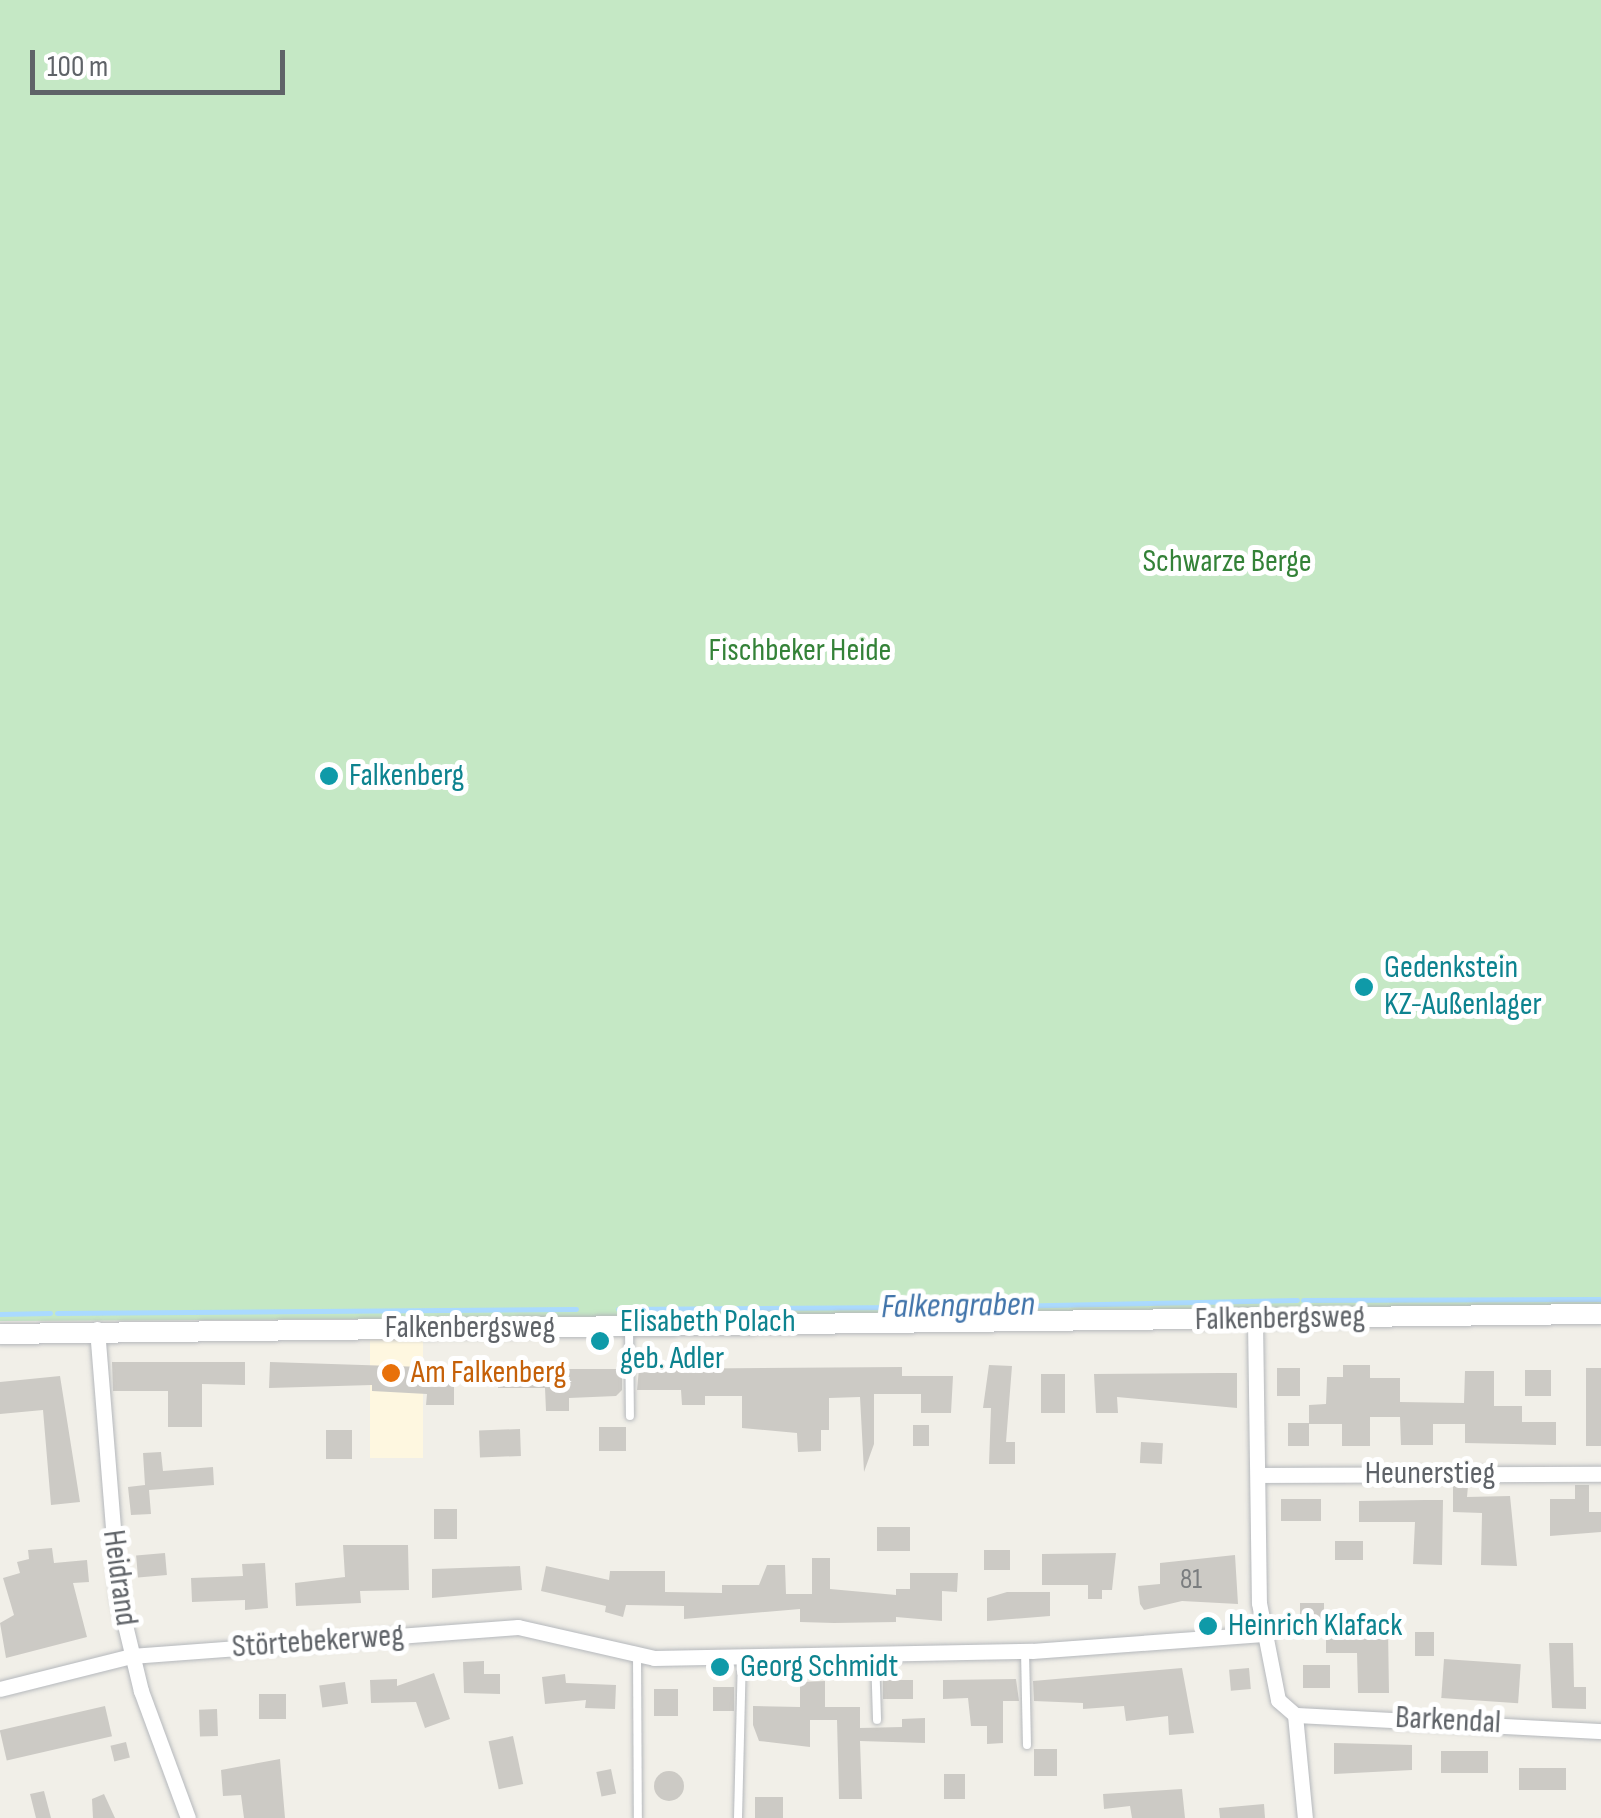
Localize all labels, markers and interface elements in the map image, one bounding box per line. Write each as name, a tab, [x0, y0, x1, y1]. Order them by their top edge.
scale bar	[35, 30, 290, 92]
text: 100 m	[47, 49, 108, 85]
park label: Schwarze Berge	[1142, 543, 1312, 581]
park label: Fischbeker Heide	[709, 632, 891, 670]
place label: Falkenberg	[349, 757, 464, 795]
marker: Falkenberg	[318, 765, 340, 787]
place label: Gedenkstein KZ-Außenlager	[1384, 950, 1542, 1025]
marker: Gedenkstein KZ-Außenlager	[1353, 976, 1375, 998]
water label: Falkengraben	[881, 1284, 1035, 1328]
street label: Falkenbergsweg	[1195, 1298, 1365, 1340]
place label: Elisabeth Polach geb. Adler	[620, 1304, 796, 1379]
street label: Falkenbergsweg	[385, 1309, 555, 1347]
marker: Elisabeth Polach geb. Adler	[589, 1330, 611, 1352]
place label: Am Falkenberg	[411, 1354, 566, 1392]
marker: Am Falkenberg	[380, 1362, 402, 1384]
street label: Heunerstieg	[1365, 1455, 1495, 1493]
street label: Heidrand	[93, 1528, 145, 1628]
house number: 81	[1180, 1563, 1202, 1597]
place label: Heinrich Klafack	[1228, 1607, 1403, 1645]
marker: Heinrich Klafack	[1197, 1615, 1219, 1637]
street label: Störtebekerweg	[231, 1617, 405, 1667]
place label: Georg Schmidt	[740, 1648, 898, 1686]
marker: Georg Schmidt	[709, 1656, 731, 1678]
street label: Barkendal	[1394, 1699, 1502, 1743]

